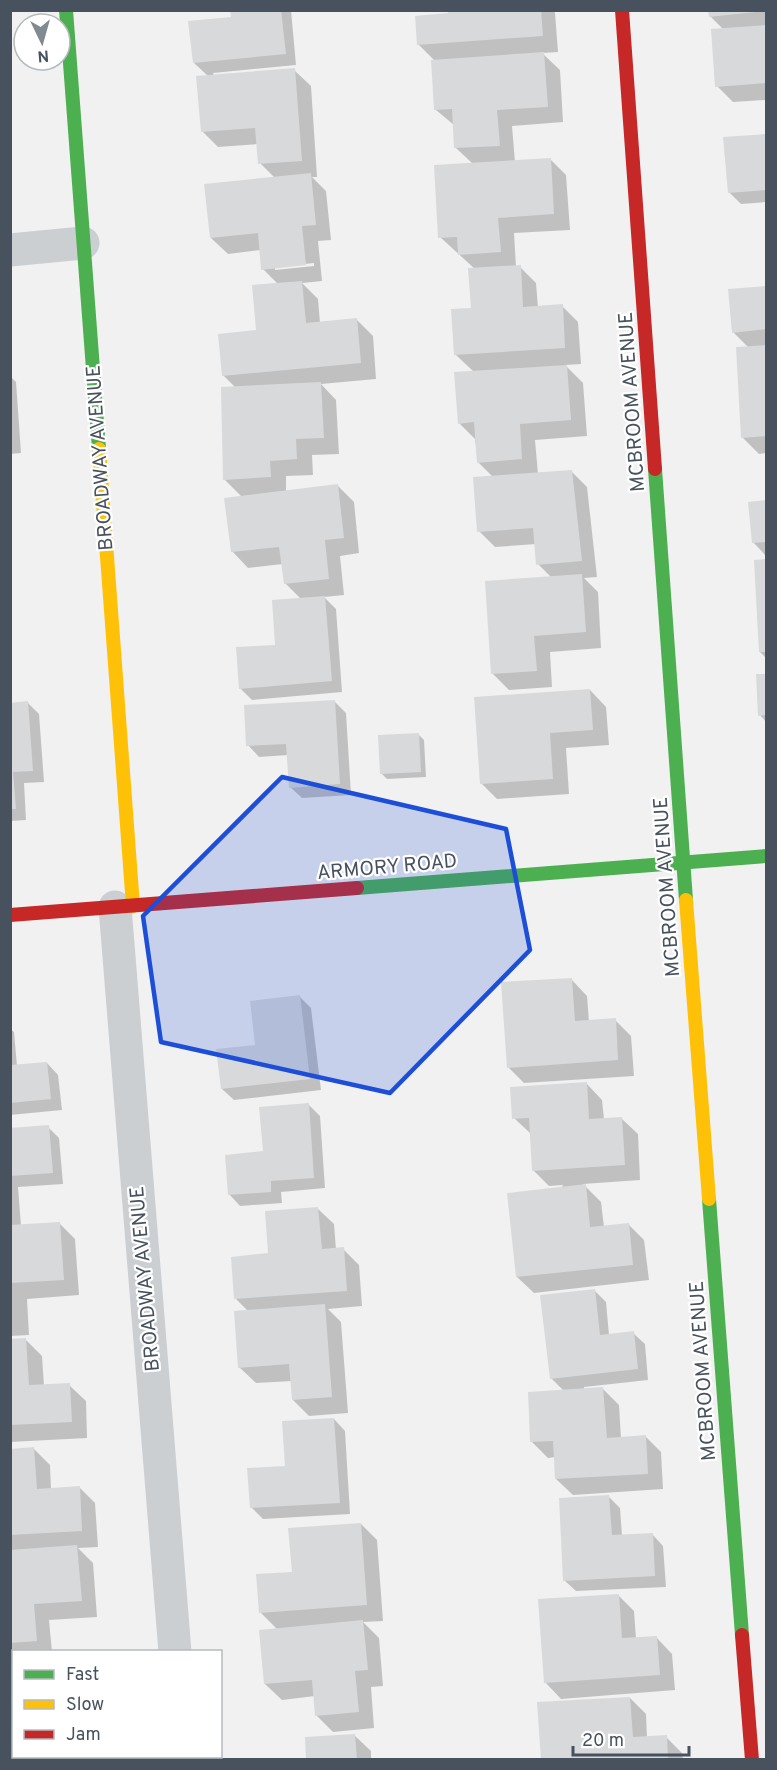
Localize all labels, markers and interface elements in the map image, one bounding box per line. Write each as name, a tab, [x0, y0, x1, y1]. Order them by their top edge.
north arrow	[12, 12, 72, 72]
text: N	[37, 44, 50, 65]
street label: MCBROOM AVENUE	[614, 311, 652, 493]
street label: BROADWAY AVENUE	[82, 364, 120, 552]
street label: MCBROOM AVENUE	[649, 796, 687, 978]
street label: ARMORY ROAD	[316, 849, 458, 887]
street label: BROADWAY AVENUE	[125, 1185, 167, 1373]
street label: MCBROOM AVENUE	[685, 1280, 723, 1462]
legend	[12, 1650, 222, 1758]
text: Fast	[66, 1664, 99, 1687]
text: Slow	[66, 1694, 104, 1717]
scale bar	[573, 1719, 688, 1757]
text: Jam	[66, 1724, 101, 1747]
text: 20 m	[582, 1730, 624, 1753]

